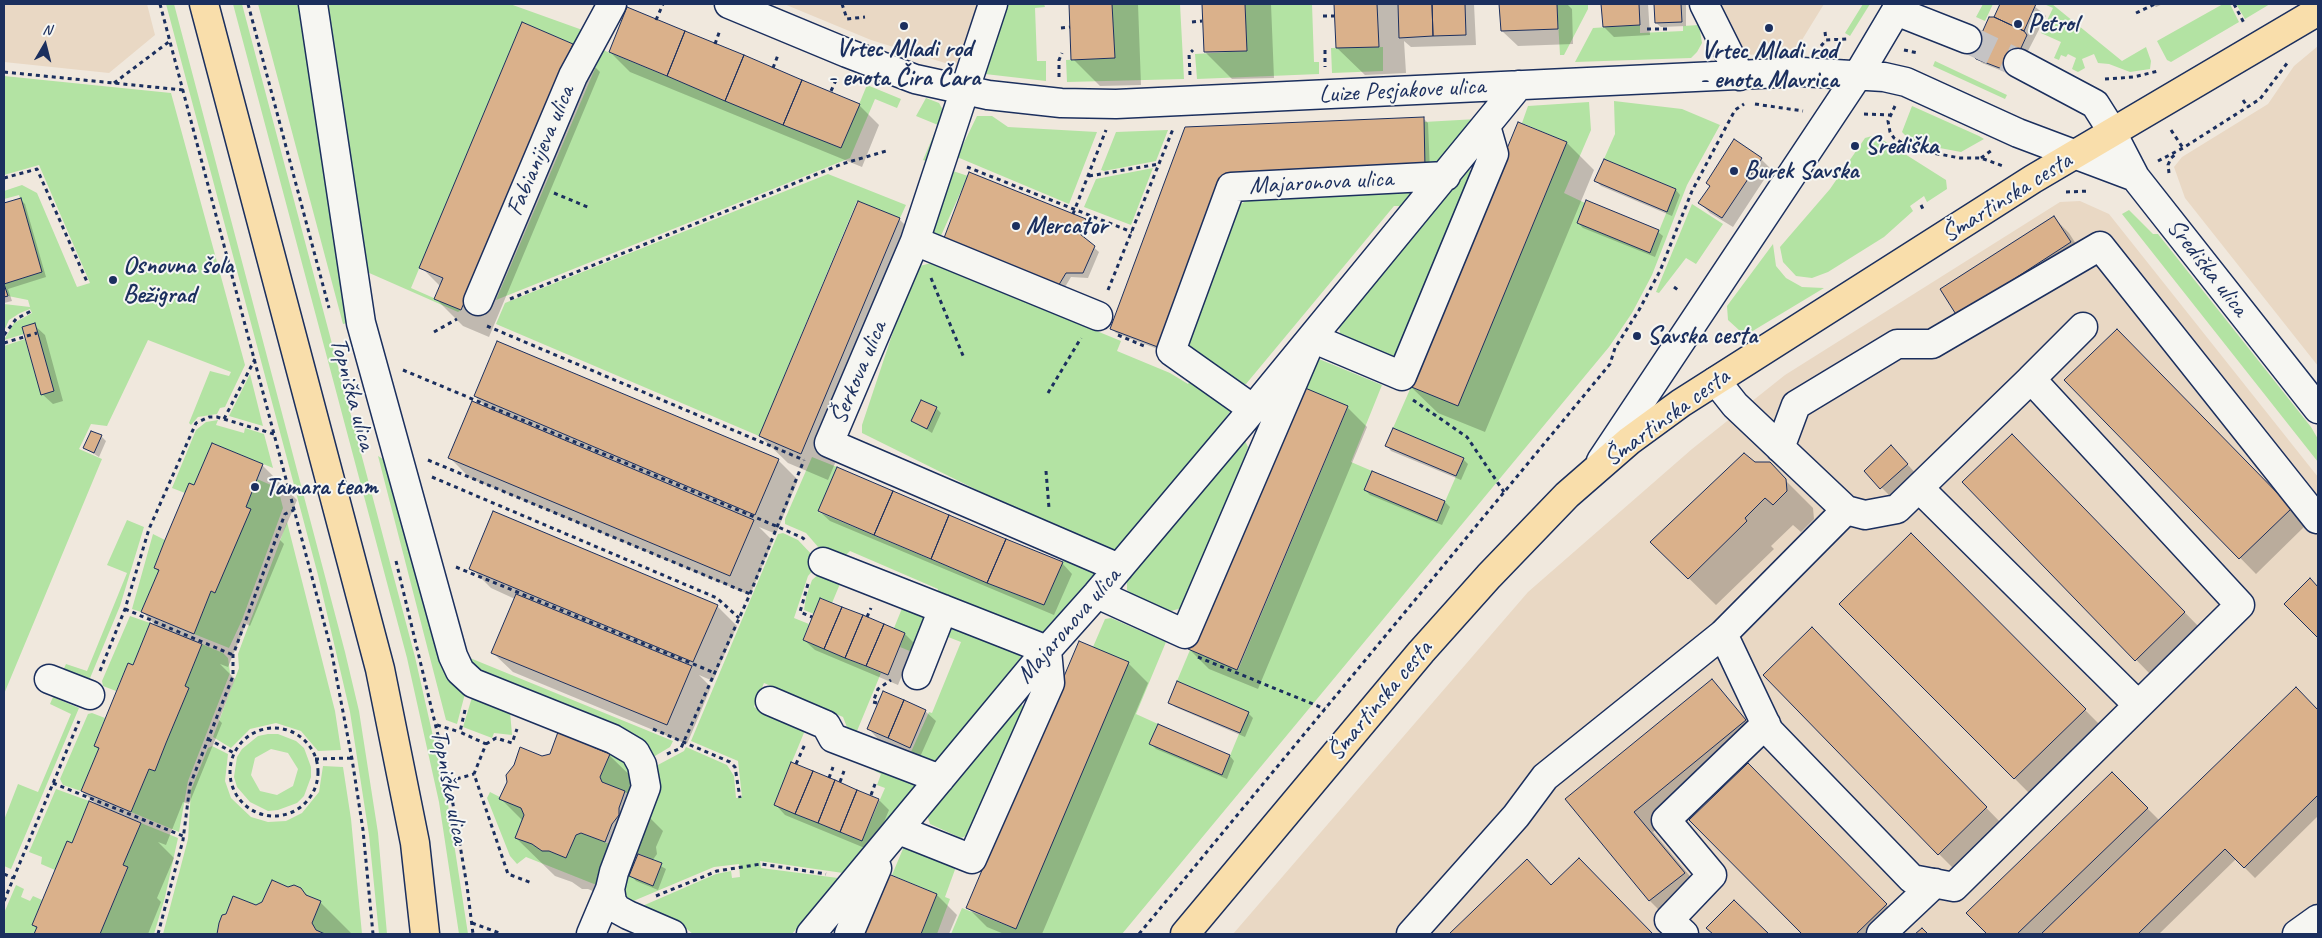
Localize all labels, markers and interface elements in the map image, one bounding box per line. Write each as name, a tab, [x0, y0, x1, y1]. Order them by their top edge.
place label: Petrol	[2028, 9, 2078, 39]
marker: Petrol	[2012, 18, 2024, 30]
north arrow	[20, 20, 70, 70]
marker: Vrtec Mladi rod - enota Čira Čara	[898, 20, 910, 32]
text: N	[42, 21, 53, 39]
marker: Vrtec Mladi rod - enota Mavrica	[1763, 22, 1775, 34]
place label: Vrtec Mladi rod - enota Čira Čara	[828, 34, 980, 93]
place label: Vrtec Mladi rod - enota Mavrica	[1700, 36, 1838, 95]
street label: Luize Pesjakove ulica	[1318, 72, 1486, 110]
street label: Fabianijeva ulica	[500, 81, 582, 221]
place label: Središka	[1865, 131, 1938, 161]
marker: Središka	[1849, 140, 1861, 152]
street label: Šmartinska cesta	[1936, 146, 2078, 250]
place label: Burek Savska	[1744, 156, 1858, 186]
street label: Majaronova ulica	[1248, 164, 1394, 202]
marker: Burek Savska	[1728, 165, 1740, 177]
place label: Mercator	[1026, 211, 1107, 241]
street label: Središka ulica	[2160, 213, 2254, 323]
marker: Mercator	[1010, 220, 1022, 232]
place label: Osnovna šola Bežigrad	[123, 251, 233, 310]
marker: Osnovna šola Bežigrad	[107, 274, 119, 286]
street label: Šerkova ulica	[824, 317, 894, 429]
place label: Savska cesta	[1647, 321, 1757, 351]
marker: Savska cesta	[1631, 330, 1643, 342]
street label: Topniška ulica	[323, 334, 381, 454]
street label: Šmartinska cesta	[1598, 362, 1736, 474]
place label: Tamara team	[265, 472, 378, 502]
marker: Tamara team	[249, 481, 261, 493]
street label: Majaronova ulica	[1010, 562, 1128, 690]
street label: Šmartinska cesta	[1321, 635, 1439, 767]
street label: Topniška ulica	[423, 727, 475, 847]

